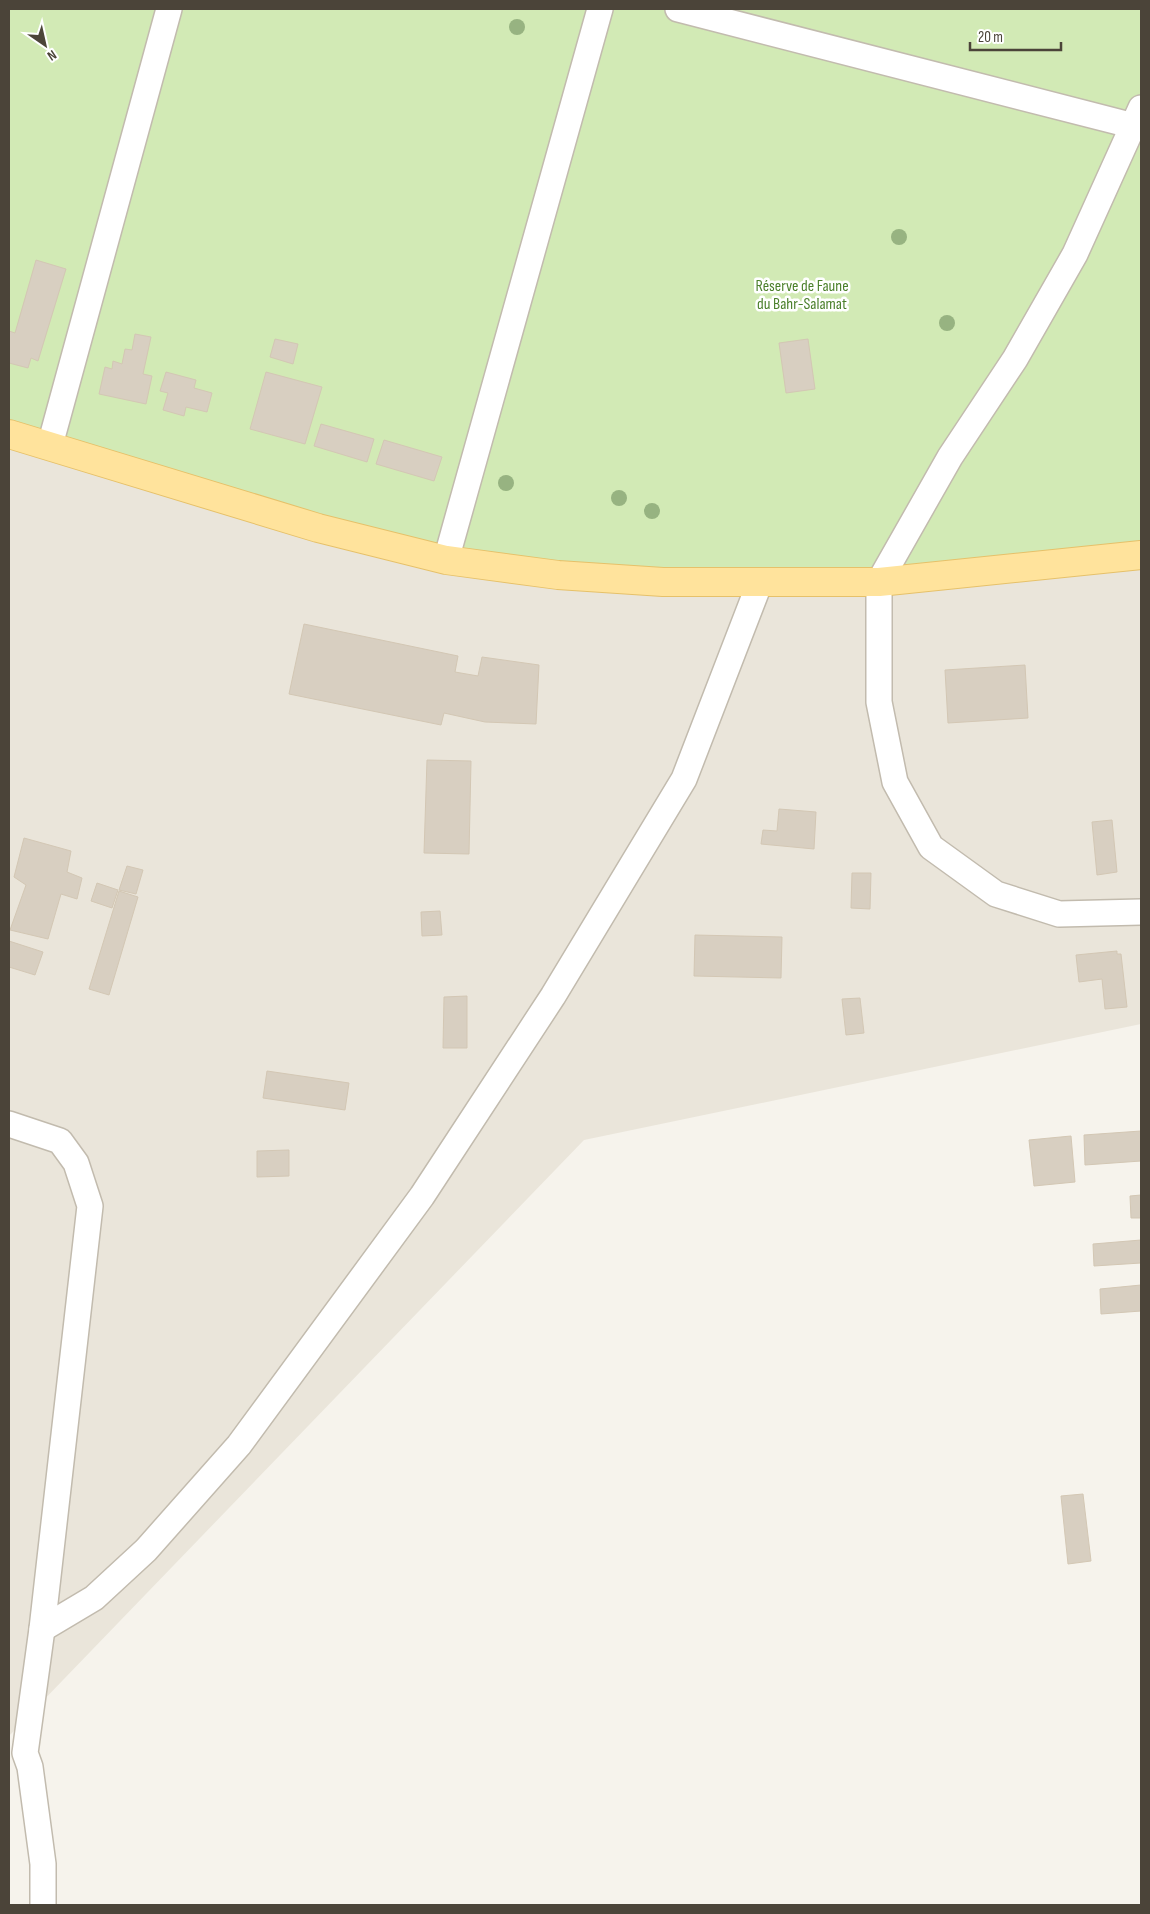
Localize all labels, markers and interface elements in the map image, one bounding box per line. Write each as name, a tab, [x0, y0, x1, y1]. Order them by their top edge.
north arrow	[20, 20, 70, 70]
scale bar	[970, 20, 1061, 52]
text: 20 m	[978, 28, 1003, 47]
text: N	[44, 46, 60, 65]
park label: Réserve de Faune du Bahr-Salamat	[755, 277, 849, 314]

